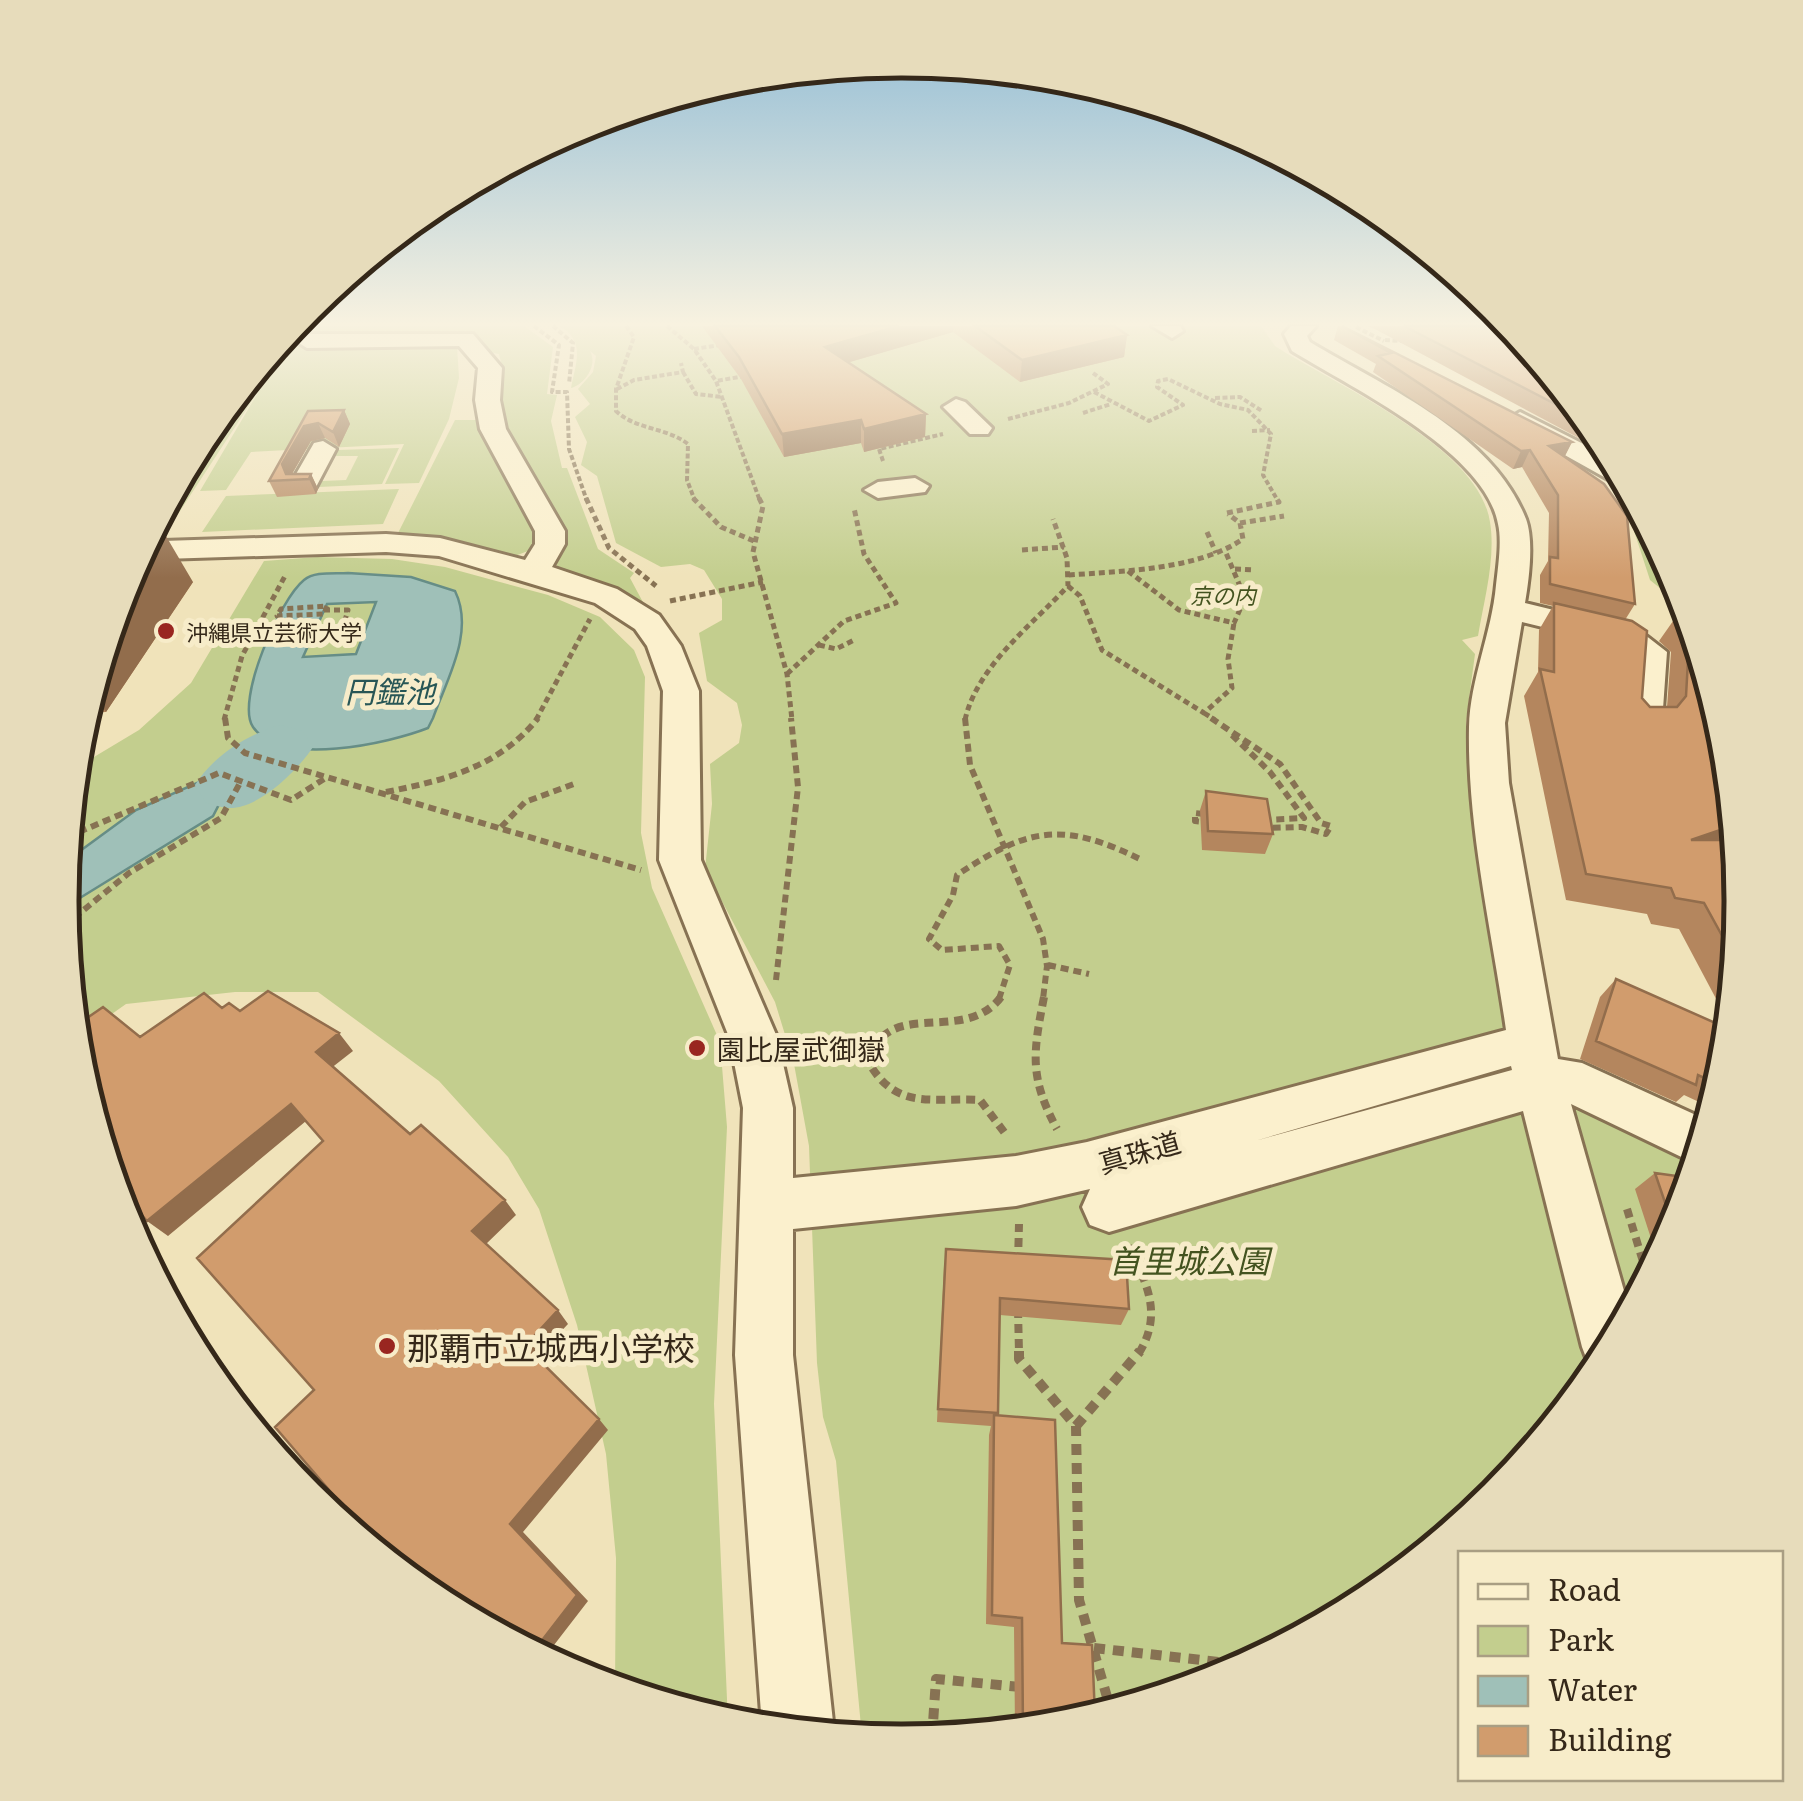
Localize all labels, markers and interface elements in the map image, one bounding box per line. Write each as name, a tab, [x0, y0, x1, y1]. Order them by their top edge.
park label: 京の内	[1190, 578, 1258, 611]
place label: 沖縄県立芸術大学	[186, 615, 362, 648]
marker: 沖縄県立芸術大学	[155, 620, 177, 642]
water label: 円鑑池	[345, 668, 438, 712]
place label: 園比屋武御嶽	[717, 1027, 885, 1069]
marker: 園比屋武御嶽	[686, 1037, 708, 1059]
street label: 真珠道	[1093, 1119, 1185, 1183]
park label: 首里城公園	[1109, 1235, 1273, 1283]
place label: 那覇市立城西小学校	[407, 1322, 695, 1370]
marker: 那覇市立城西小学校	[376, 1335, 398, 1357]
legend	[1458, 1551, 1783, 1781]
text: Road	[1548, 1566, 1621, 1610]
text: Park	[1548, 1616, 1615, 1660]
text: Water	[1548, 1666, 1637, 1710]
text: Building	[1548, 1716, 1672, 1760]

